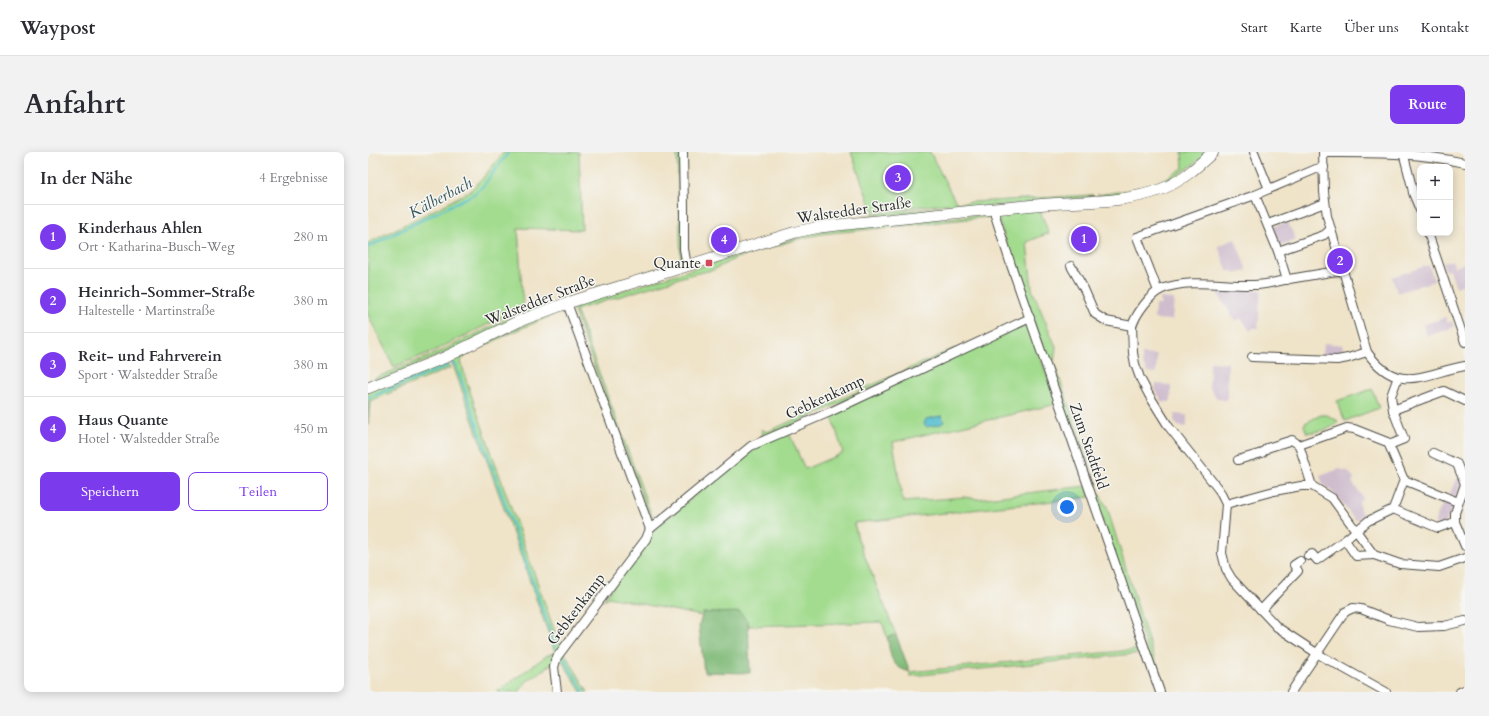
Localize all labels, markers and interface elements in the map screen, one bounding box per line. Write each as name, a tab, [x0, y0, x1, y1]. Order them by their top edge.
text: Waypost	[20, 15, 95, 41]
text: Start	[1241, 18, 1268, 37]
text: Karte	[1290, 18, 1322, 37]
text: Über uns	[1344, 18, 1399, 37]
text: Kontakt	[1421, 18, 1469, 37]
text: Anfahrt	[24, 85, 125, 123]
button: Route	[1390, 85, 1465, 124]
pin: 3	[885, 163, 911, 193]
map controls	[1417, 164, 1453, 236]
button: +	[1417, 164, 1453, 200]
text: In der Nähe	[40, 167, 133, 190]
text: 4 Ergebnisse	[259, 169, 328, 187]
water label: Kälberbach	[405, 172, 476, 224]
street label: Walstedder Straße	[794, 192, 913, 228]
button: −	[1417, 200, 1453, 236]
text: Kinderhaus Ahlen	[78, 218, 202, 238]
pin: 1	[1071, 224, 1097, 254]
pin: 4	[711, 225, 737, 255]
text: 1	[50, 228, 56, 246]
text: 280 m	[294, 228, 328, 246]
text: Ort · Katharina-Busch-Weg	[78, 238, 234, 256]
pin: 2	[1327, 246, 1353, 276]
place label: Quante	[653, 253, 701, 273]
marker: Quante	[704, 258, 714, 268]
street label: Walstedder Straße	[481, 270, 598, 330]
text: Heinrich-Sommer-Straße	[78, 282, 255, 302]
text: 2	[50, 292, 56, 310]
text: 380 m	[294, 292, 328, 310]
text: Haltestelle · Martinstraße	[78, 302, 215, 320]
text: Reit- und Fahrverein	[78, 346, 222, 366]
text: 3	[50, 356, 56, 374]
text: 380 m	[294, 356, 328, 374]
text: Sport · Walstedder Straße	[78, 366, 218, 384]
street label: Gebkenkamp	[782, 370, 868, 424]
street label: Zum Stadtfeld	[1065, 400, 1113, 492]
text: Haus Quante	[78, 410, 168, 430]
text: 4	[50, 420, 56, 438]
text: 450 m	[294, 420, 328, 438]
text: Hotel · Walstedder Straße	[78, 430, 220, 448]
button: Speichern	[40, 472, 180, 511]
button: Teilen	[188, 472, 328, 511]
your location	[1057, 497, 1077, 517]
street label: Gebkenkamp	[542, 569, 610, 649]

